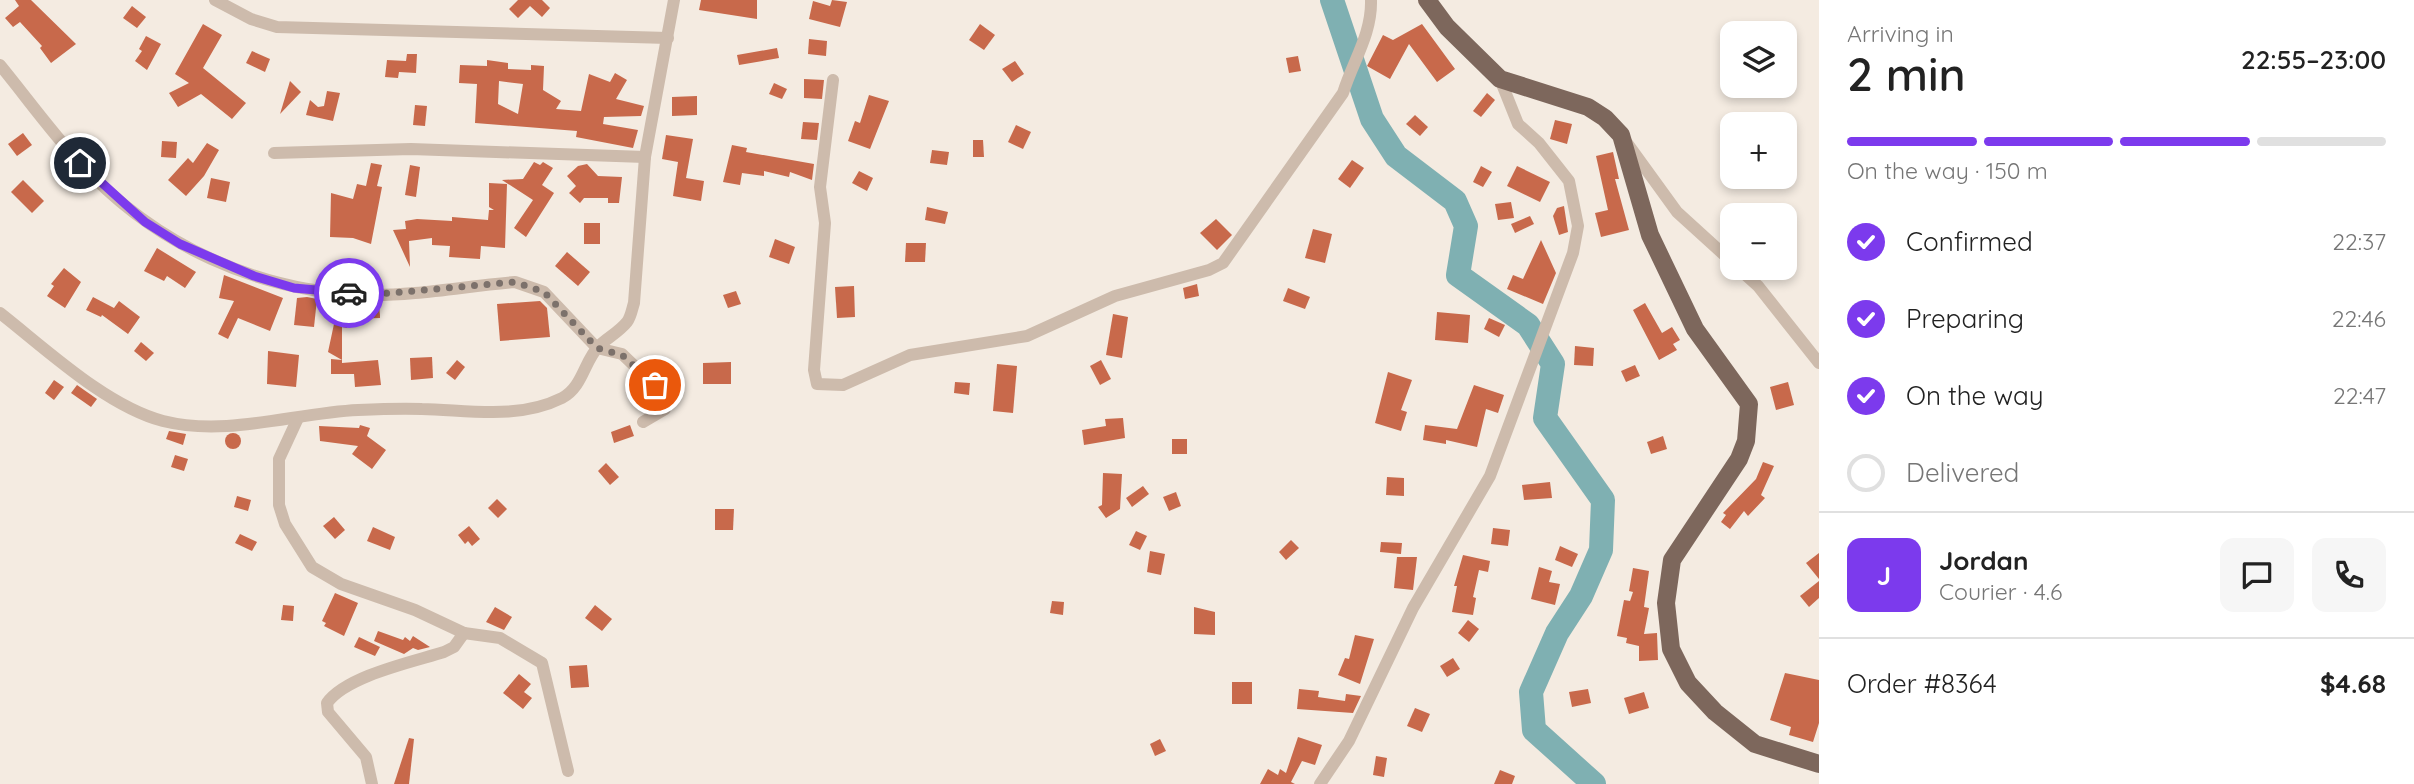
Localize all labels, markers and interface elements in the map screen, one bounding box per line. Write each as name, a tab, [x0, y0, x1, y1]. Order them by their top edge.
text: Arriving in	[1847, 19, 1954, 48]
map controls	[1720, 21, 1797, 280]
button: layers	[1720, 21, 1797, 98]
text: 22:55–23:00	[2241, 43, 2386, 76]
text: 2 min	[1847, 45, 1966, 103]
button: +	[1720, 112, 1797, 189]
pin	[50, 133, 110, 193]
icon: home	[61, 144, 99, 182]
text: On the way · 150 m	[1847, 156, 2048, 185]
button: −	[1720, 203, 1797, 280]
icon: check	[1847, 223, 1885, 261]
text: Confirmed	[1906, 225, 2033, 258]
text: 22:37	[2332, 227, 2386, 256]
courier	[314, 258, 384, 328]
icon: car	[330, 274, 368, 312]
icon: check	[1847, 300, 1885, 338]
text: Preparing	[1906, 302, 2024, 335]
text: 22:46	[2332, 304, 2386, 333]
pin	[625, 355, 685, 415]
icon: bag	[636, 366, 674, 404]
icon: check	[1847, 377, 1885, 415]
text: On the way	[1906, 379, 2044, 412]
text: 22:47	[2333, 381, 2386, 410]
text: Delivered	[1906, 456, 2019, 489]
button: chat	[2220, 538, 2294, 612]
button: phone	[2312, 538, 2386, 612]
text: Jordan	[1939, 544, 2028, 577]
text: J	[1877, 559, 1891, 592]
text: Courier · 4.6	[1939, 577, 2062, 606]
text: Order #8364	[1847, 667, 1997, 700]
text: $4.68	[2320, 667, 2386, 700]

